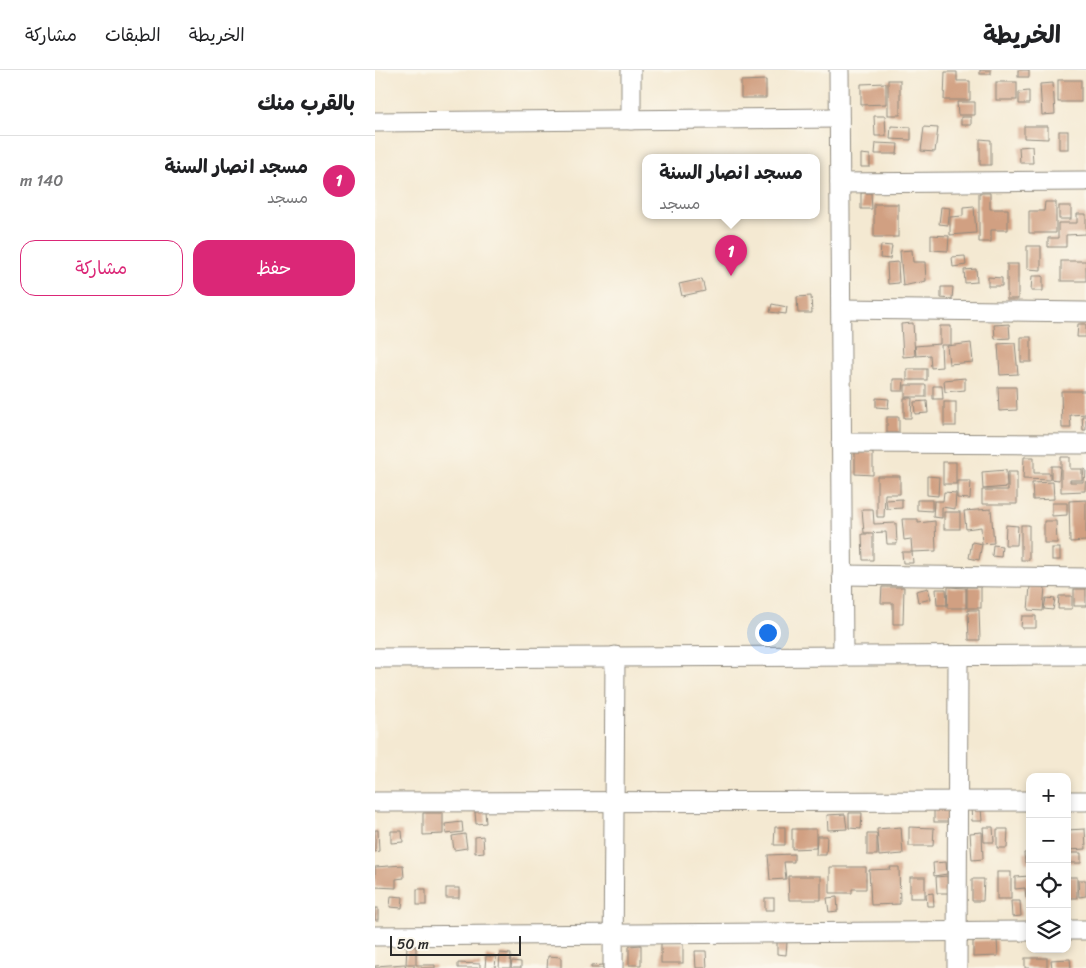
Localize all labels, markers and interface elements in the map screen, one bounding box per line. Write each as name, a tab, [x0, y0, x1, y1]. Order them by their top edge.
text: الخريطة	[983, 14, 1061, 56]
text: مشاركة	[25, 19, 77, 51]
text: الطبقات	[105, 19, 161, 51]
text: الخريطة	[189, 19, 245, 51]
text: بالقرب منك	[257, 84, 355, 122]
text: مسجد انصار السنة	[165, 150, 308, 183]
popup	[642, 154, 820, 219]
text: مسجد انصار السنة	[659, 156, 803, 189]
text: 140 m	[20, 166, 63, 195]
text: 1	[336, 166, 342, 195]
text: مسجد	[267, 183, 308, 212]
text: مسجد	[659, 189, 700, 218]
pin: 1	[715, 235, 747, 276]
button: مشاركة	[20, 240, 183, 296]
button: حفظ	[193, 240, 355, 296]
your location	[755, 620, 781, 646]
map controls	[1026, 773, 1071, 953]
button: +	[1026, 773, 1071, 818]
button: −	[1026, 818, 1071, 863]
button: locate	[1026, 863, 1071, 908]
button: layers	[1026, 908, 1071, 953]
text: 50 m	[397, 932, 429, 957]
scale bar	[390, 933, 521, 956]

